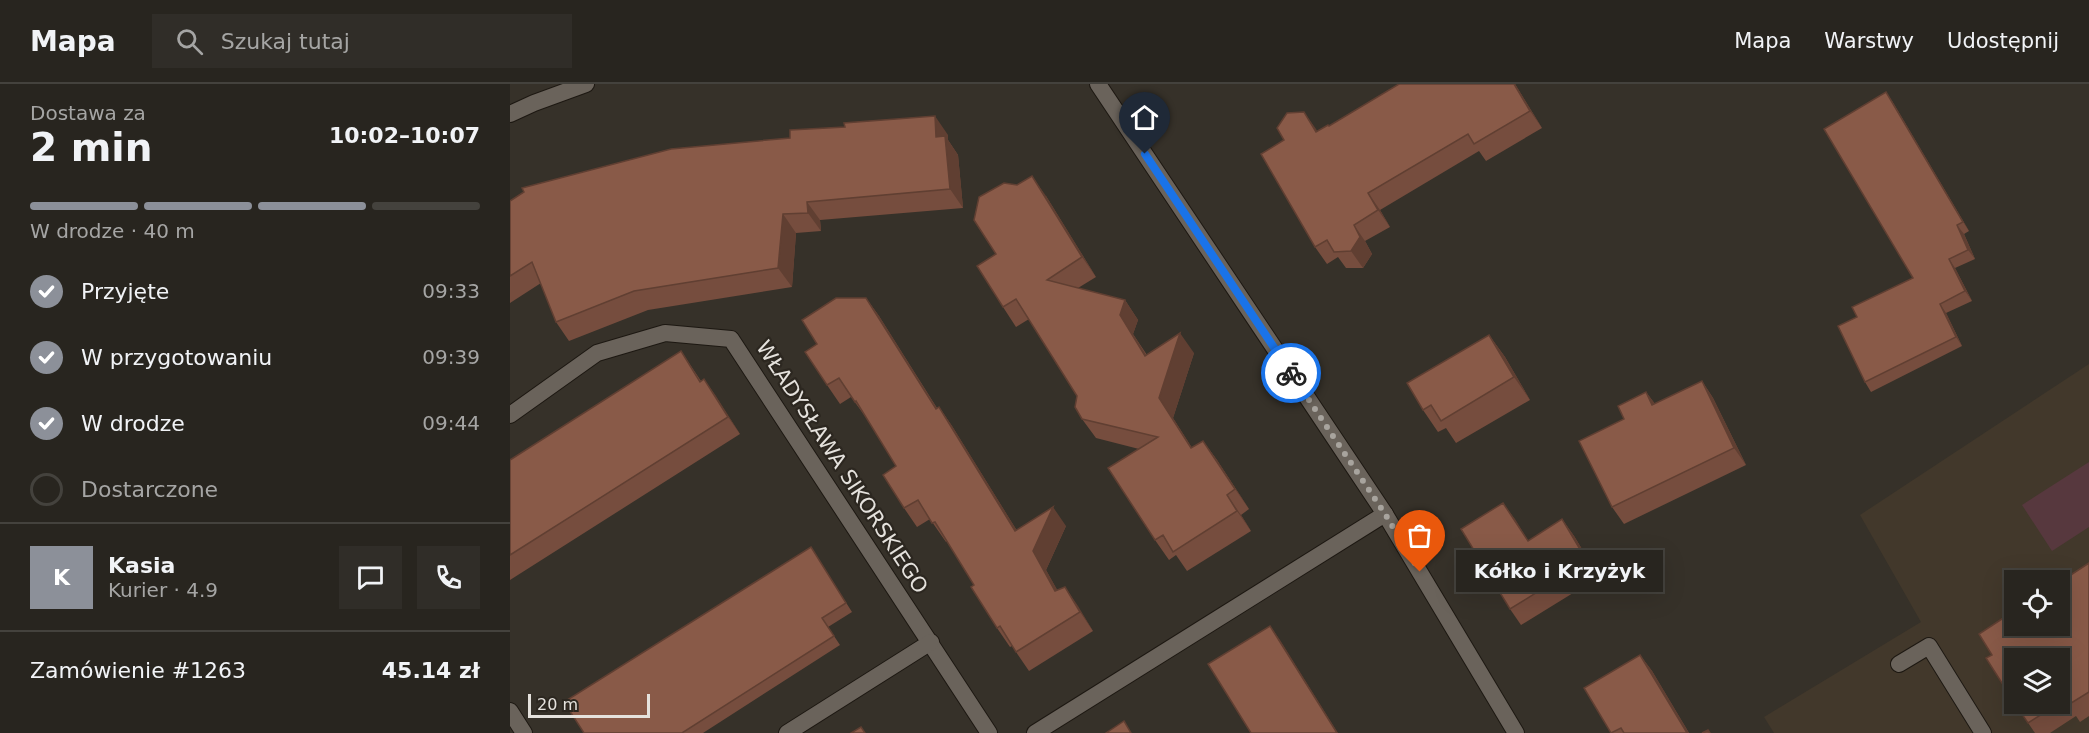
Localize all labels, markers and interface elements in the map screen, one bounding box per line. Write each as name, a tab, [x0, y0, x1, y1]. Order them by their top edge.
search box	[152, 14, 572, 68]
text: Mapa	[30, 25, 116, 58]
icon: search	[173, 25, 206, 58]
text: Szukaj tutaj	[221, 29, 350, 54]
text: Mapa	[1734, 29, 1791, 53]
text: Warstwy	[1824, 29, 1914, 53]
text: Udostępnij	[1947, 29, 2059, 53]
pin	[1119, 92, 1170, 154]
text: Dostawa za	[30, 101, 146, 125]
icon: home	[1128, 101, 1161, 134]
text: 10:02–10:07	[329, 123, 480, 148]
text: 2 min	[30, 125, 152, 170]
text: W drodze · 40 m	[30, 219, 195, 243]
icon: check	[30, 275, 63, 308]
text: Przyjęte	[81, 279, 169, 304]
text: 09:33	[422, 279, 480, 303]
street label: WŁADYSŁAWA SIKORSKIEGO	[751, 336, 933, 598]
icon: check	[30, 341, 63, 374]
courier	[1261, 343, 1321, 403]
text: W przygotowaniu	[81, 345, 272, 370]
text: 09:39	[422, 345, 480, 369]
icon: bike	[1275, 357, 1308, 390]
icon: check	[30, 407, 63, 440]
text: W drodze	[81, 411, 185, 436]
text: 09:44	[422, 411, 480, 435]
text: Dostarczone	[81, 477, 218, 502]
pin	[1394, 510, 1445, 572]
icon: bag	[1403, 519, 1436, 552]
button: chat	[339, 546, 402, 609]
button: phone	[417, 546, 480, 609]
callout: Kółko i Krzyżyk	[1456, 551, 1663, 593]
text: Kasia	[108, 553, 175, 578]
text: Kółko i Krzyżyk	[1474, 559, 1645, 583]
text: K	[53, 565, 70, 590]
map controls	[2004, 570, 2070, 714]
button: locate	[2004, 570, 2070, 636]
text: Kurier · 4.9	[108, 578, 218, 602]
button: layers	[2004, 648, 2070, 714]
text: Zamówienie #1263	[30, 658, 246, 683]
text: 45.14 zł	[382, 658, 480, 683]
scale bar	[528, 691, 650, 718]
text: 20 m	[537, 695, 578, 714]

